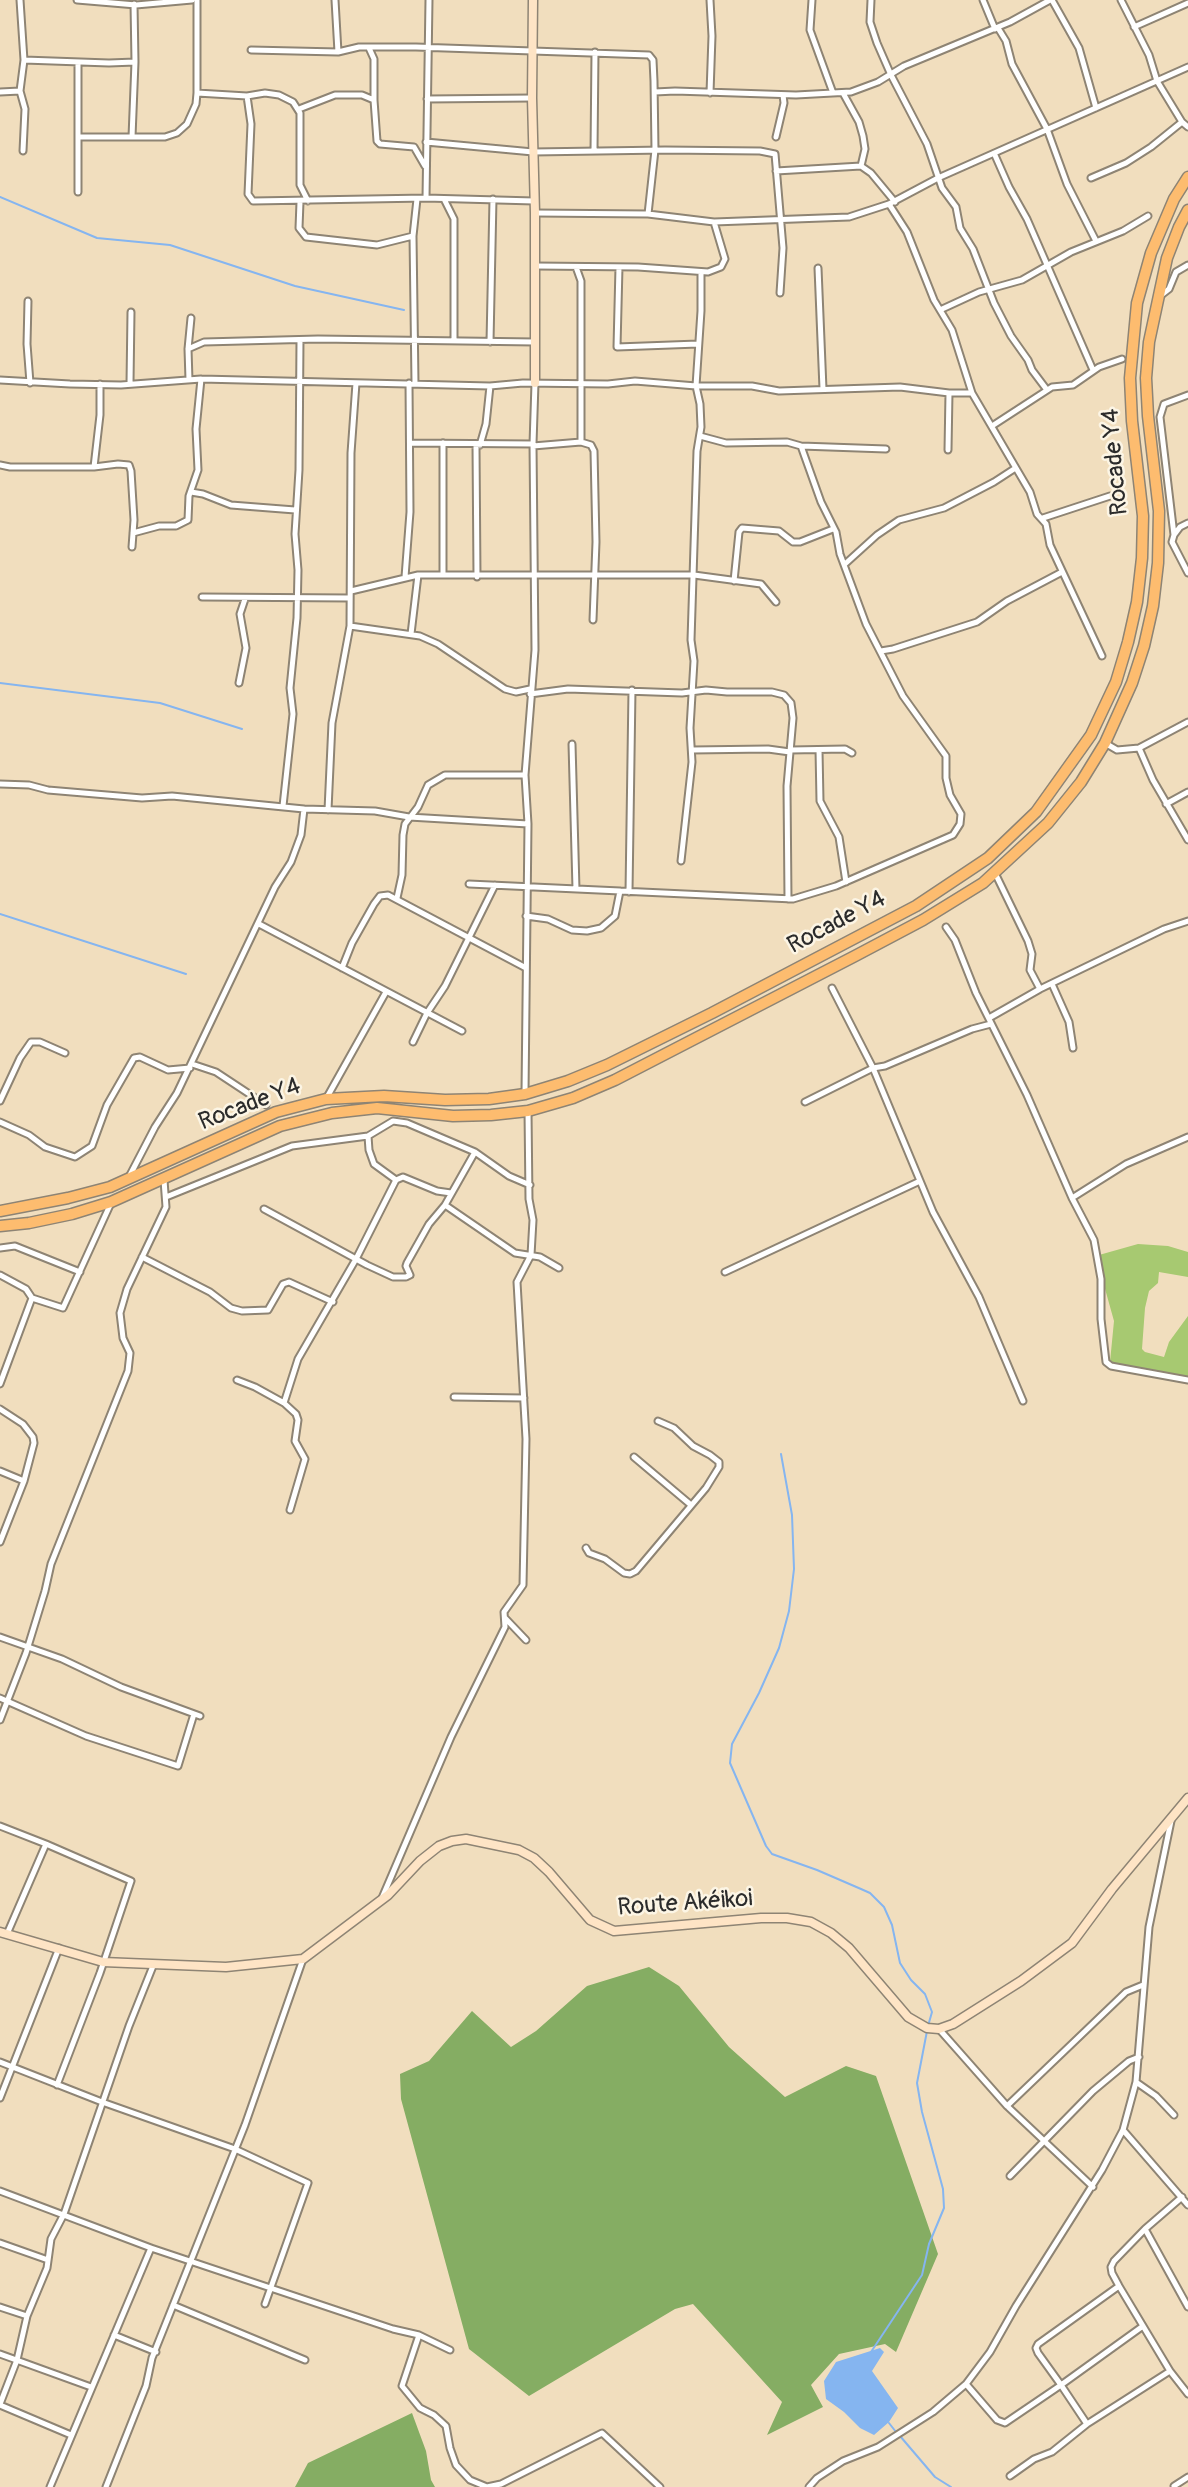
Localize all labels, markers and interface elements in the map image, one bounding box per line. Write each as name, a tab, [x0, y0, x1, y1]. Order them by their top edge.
street label: Rocade Y4	[1097, 407, 1135, 517]
street label: Rocade Y4	[783, 885, 891, 961]
street label: Rocade Y4	[195, 1072, 305, 1138]
street label: Route Akéikoi	[616, 1885, 754, 1923]

